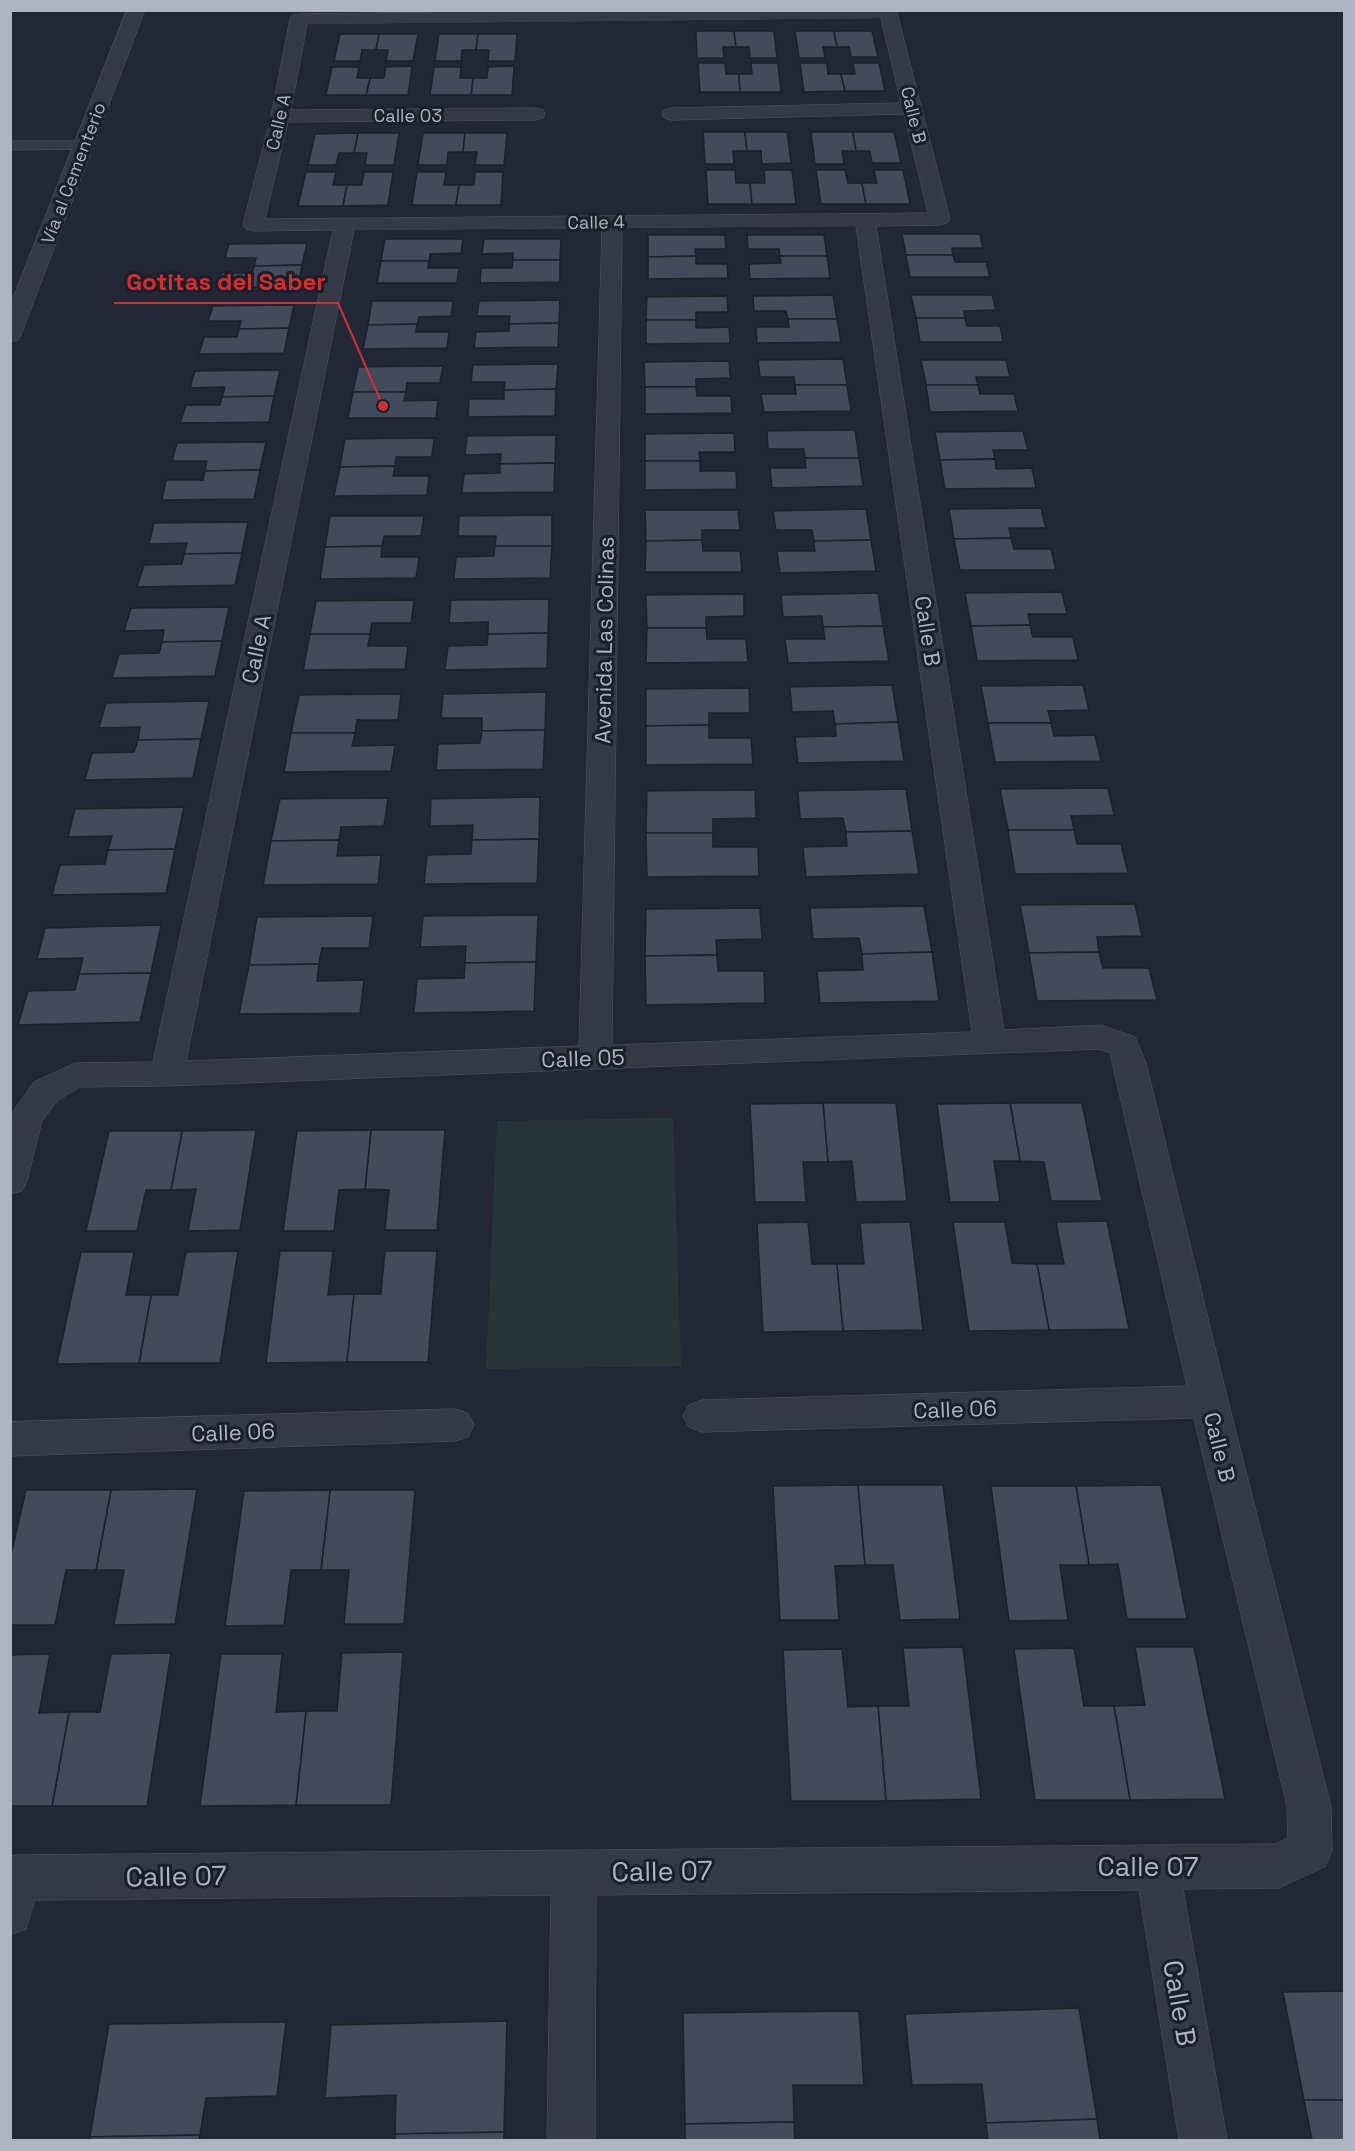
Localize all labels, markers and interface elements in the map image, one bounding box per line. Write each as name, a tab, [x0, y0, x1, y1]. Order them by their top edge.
street label: Calle B	[896, 84, 932, 146]
street label: Calle A	[260, 92, 296, 152]
street label: Vía al Cementerio	[35, 99, 111, 247]
street label: Calle 03	[374, 104, 442, 127]
street label: Calle 4	[567, 210, 625, 234]
callout: Gotitas del Saber	[114, 261, 338, 303]
text: Gotitas del Saber	[126, 266, 326, 297]
street label: Avenida Las Colinas	[588, 536, 620, 744]
street label: Calle B	[909, 594, 947, 668]
street label: Calle A	[235, 612, 277, 686]
street label: Calle 05	[541, 1043, 625, 1073]
street label: Calle 06	[913, 1394, 997, 1424]
street label: Calle B	[1198, 1409, 1242, 1485]
street label: Calle 06	[191, 1417, 275, 1447]
street label: Calle 07	[1097, 1849, 1199, 1884]
street label: Calle 07	[611, 1853, 713, 1889]
street label: Calle 07	[125, 1858, 227, 1894]
street label: Calle B	[1155, 1957, 1205, 2049]

